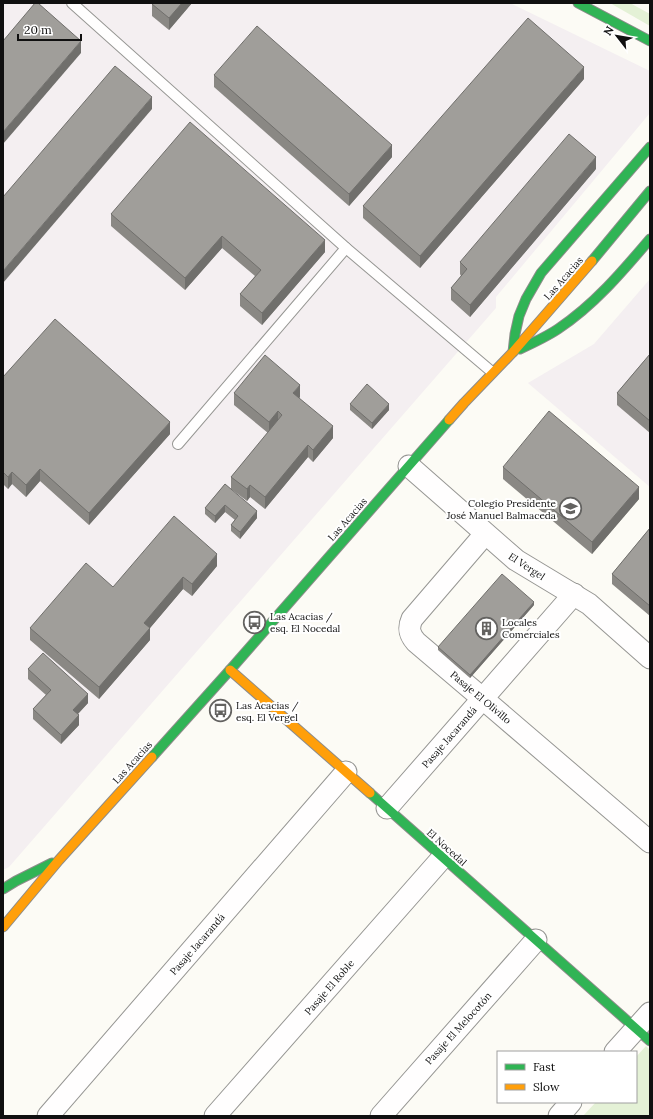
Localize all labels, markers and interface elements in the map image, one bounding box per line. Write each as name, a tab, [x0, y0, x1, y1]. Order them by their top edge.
scale bar	[18, 16, 81, 42]
north arrow	[597, 16, 637, 56]
text: 20 m	[24, 22, 52, 37]
text: N	[600, 23, 617, 38]
street label: Las Acacias	[541, 254, 586, 303]
street label: Las Acacias	[325, 495, 370, 544]
school or university icon: Colegio Presidente José Manuel Balmaceda	[558, 496, 584, 522]
place label: Colegio Presidente José Manuel Balmaceda	[446, 497, 557, 522]
street label: El Vergel	[506, 550, 548, 583]
bus stop icon: Las Acacias / esq. El Nocedal	[241, 609, 267, 635]
place label: Las Acacias / esq. El Nocedal	[270, 610, 341, 635]
building icon: Locales Comerciales	[473, 615, 499, 641]
place label: Locales Comerciales	[502, 616, 560, 641]
street label: Pasaje El Olivillo	[447, 668, 514, 727]
bus stop icon: Las Acacias / esq. El Vergel	[208, 698, 234, 724]
place label: Las Acacias / esq. El Vergel	[236, 699, 299, 724]
street label: Pasaje Jacarandá	[419, 704, 480, 771]
street label: Las Acacias	[110, 738, 155, 786]
street label: El Nocedal	[424, 826, 470, 869]
street label: Pasaje Jacarandá	[167, 911, 228, 978]
street label: Pasaje El Roble	[302, 957, 357, 1018]
street label: Pasaje El Melocotón	[422, 989, 494, 1067]
legend	[497, 1051, 637, 1103]
text: Fast	[533, 1059, 556, 1074]
text: Slow	[533, 1079, 560, 1094]

